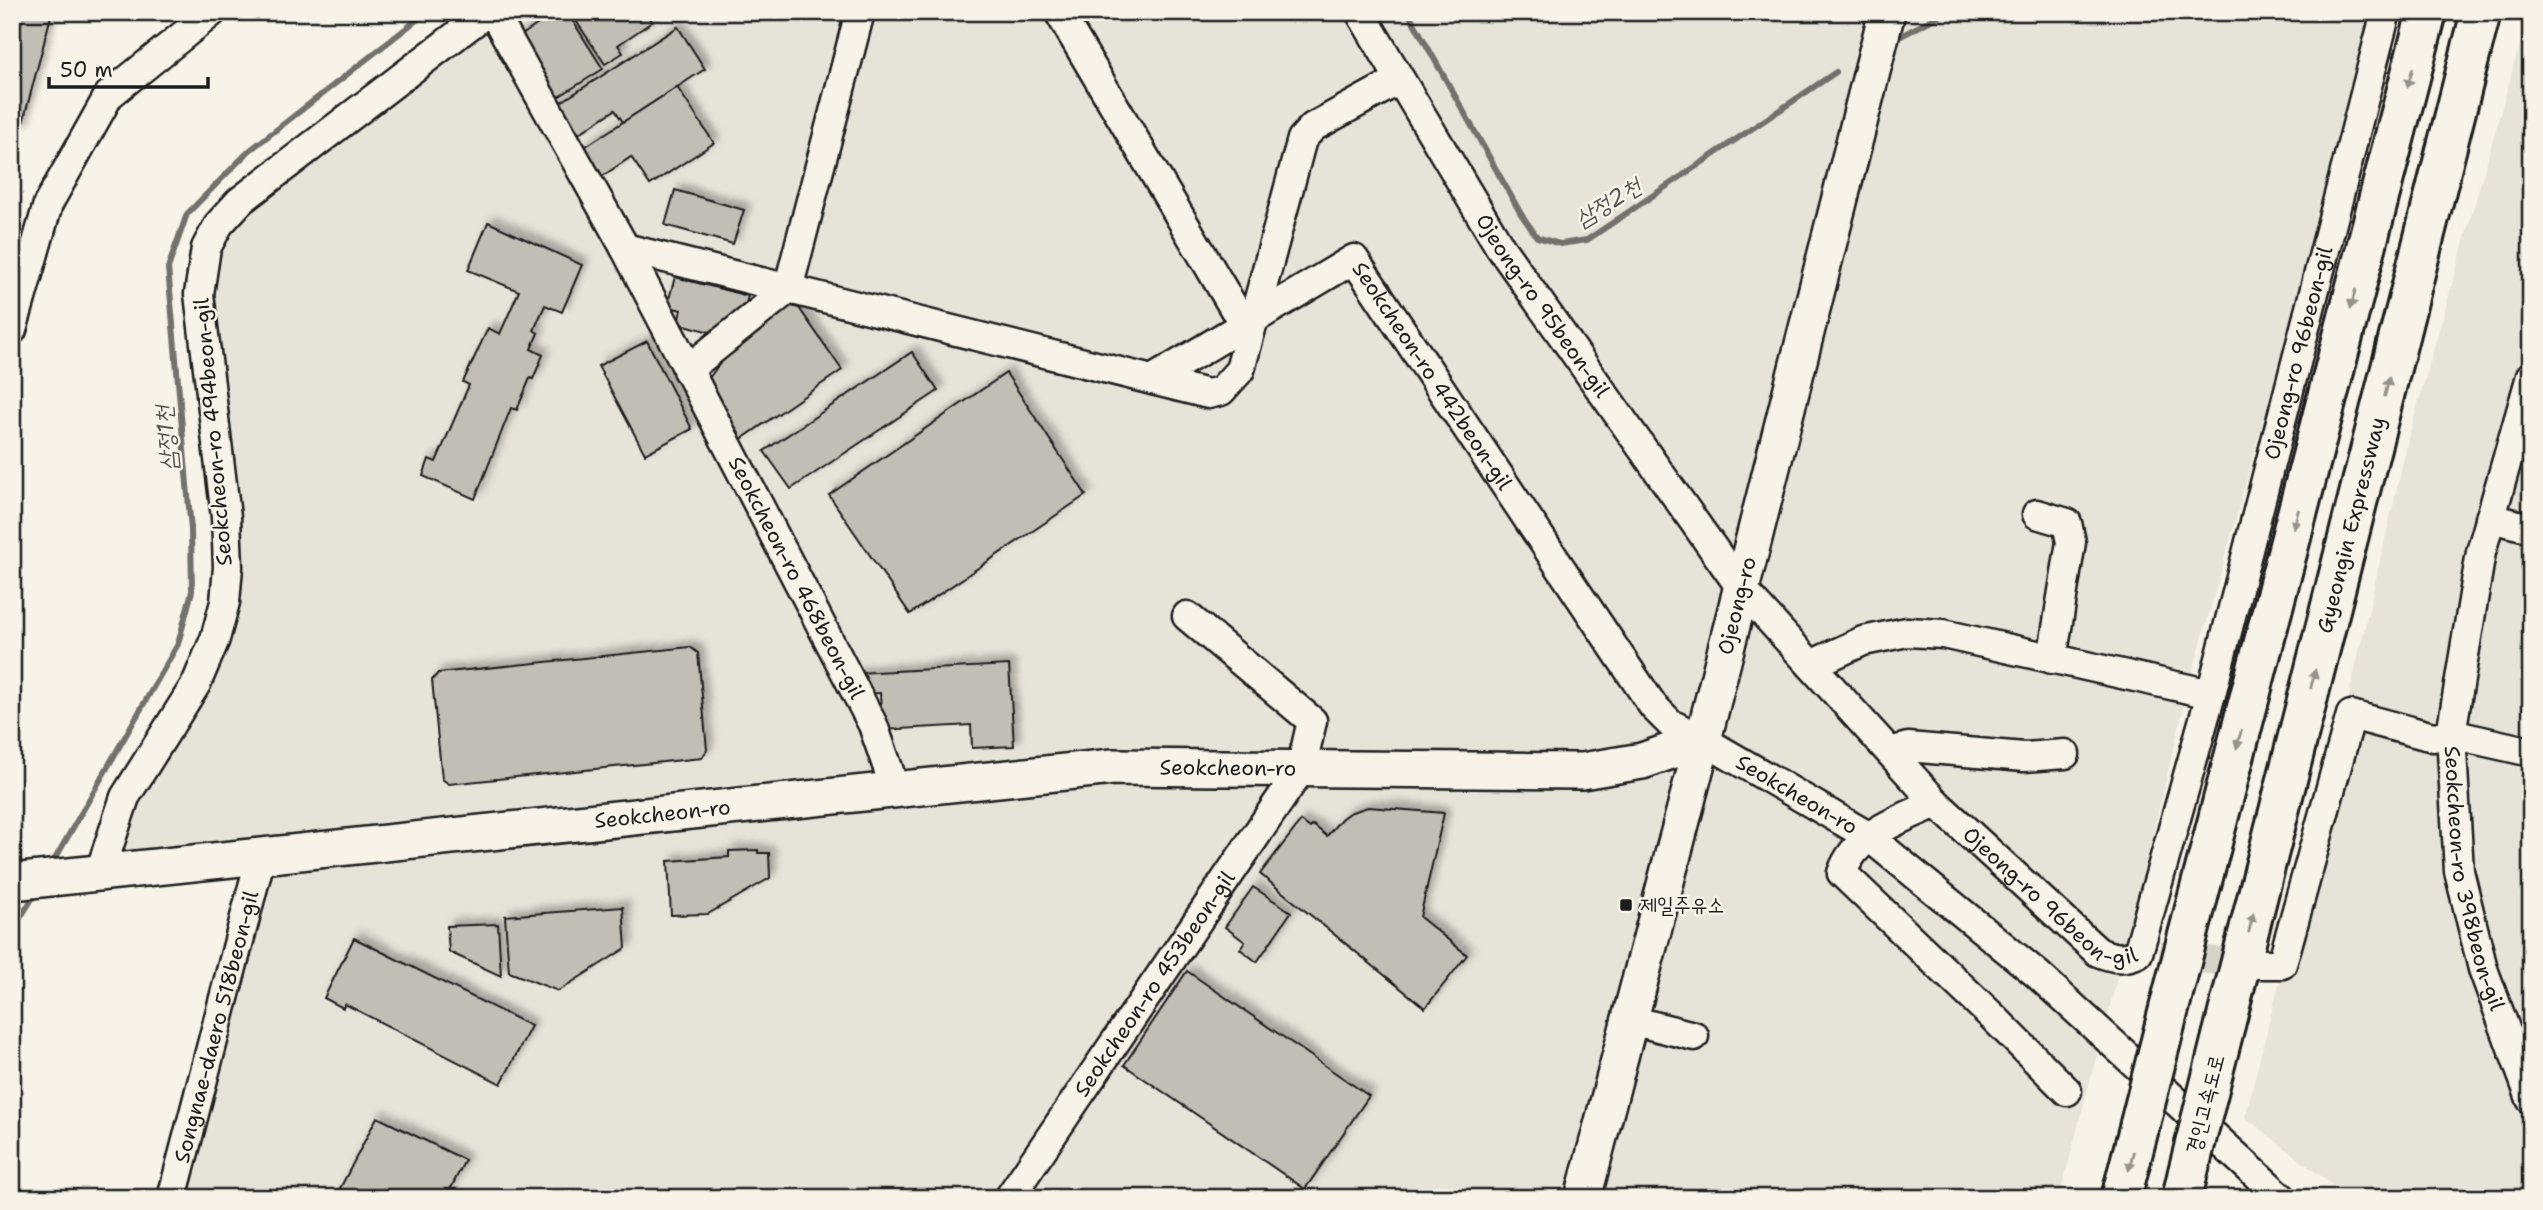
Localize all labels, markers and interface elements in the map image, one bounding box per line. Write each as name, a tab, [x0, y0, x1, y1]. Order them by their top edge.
scale bar	[49, 46, 208, 90]
text: 50 m	[60, 56, 113, 84]
one-way arrow	[2404, 67, 2415, 89]
water label: 삼정2천	[1570, 169, 1649, 233]
street label: Ojeong-ro 95beon-gil	[1469, 209, 1616, 404]
street label: Ojeong-ro 96beon-gil	[2258, 243, 2339, 463]
street label: Seokcheon-ro 442beon-gil	[1346, 256, 1519, 496]
one-way arrow	[2347, 288, 2358, 310]
street label: Seokcheon-ro 494beon-gil	[187, 296, 239, 567]
one-way arrow	[2382, 376, 2393, 398]
water label: 삼정1천	[148, 402, 184, 472]
street label: Gyeongin Expressway	[2311, 414, 2392, 636]
street label: Seokcheon-ro 468beon-gil	[722, 452, 871, 704]
one-way arrow	[2290, 508, 2301, 530]
street label: Ojeong-ro	[1711, 554, 1763, 658]
one-way arrow	[2308, 668, 2319, 690]
one-way arrow	[2233, 728, 2244, 750]
street label: Seokcheon-ro 398beon-gil	[2438, 745, 2511, 1015]
street label: Seokcheon-ro	[1731, 748, 1863, 841]
street label: Seokcheon-ro	[1160, 753, 1296, 783]
street label: Seokcheon-ro	[593, 793, 732, 835]
street label: Ojeong-ro 96beon-gil	[1957, 820, 2142, 972]
street label: Seokcheon-ro 453beon-gil	[1068, 865, 1242, 1102]
street label: Songnae-daero 518beon-gil	[168, 887, 266, 1166]
place label: 제일주유소	[1640, 891, 1725, 919]
marker: 제일주유소	[1618, 897, 1634, 913]
one-way arrow	[2246, 912, 2257, 934]
street label: 경인고속도로	[2179, 1051, 2231, 1157]
one-way arrow	[2125, 1150, 2136, 1172]

